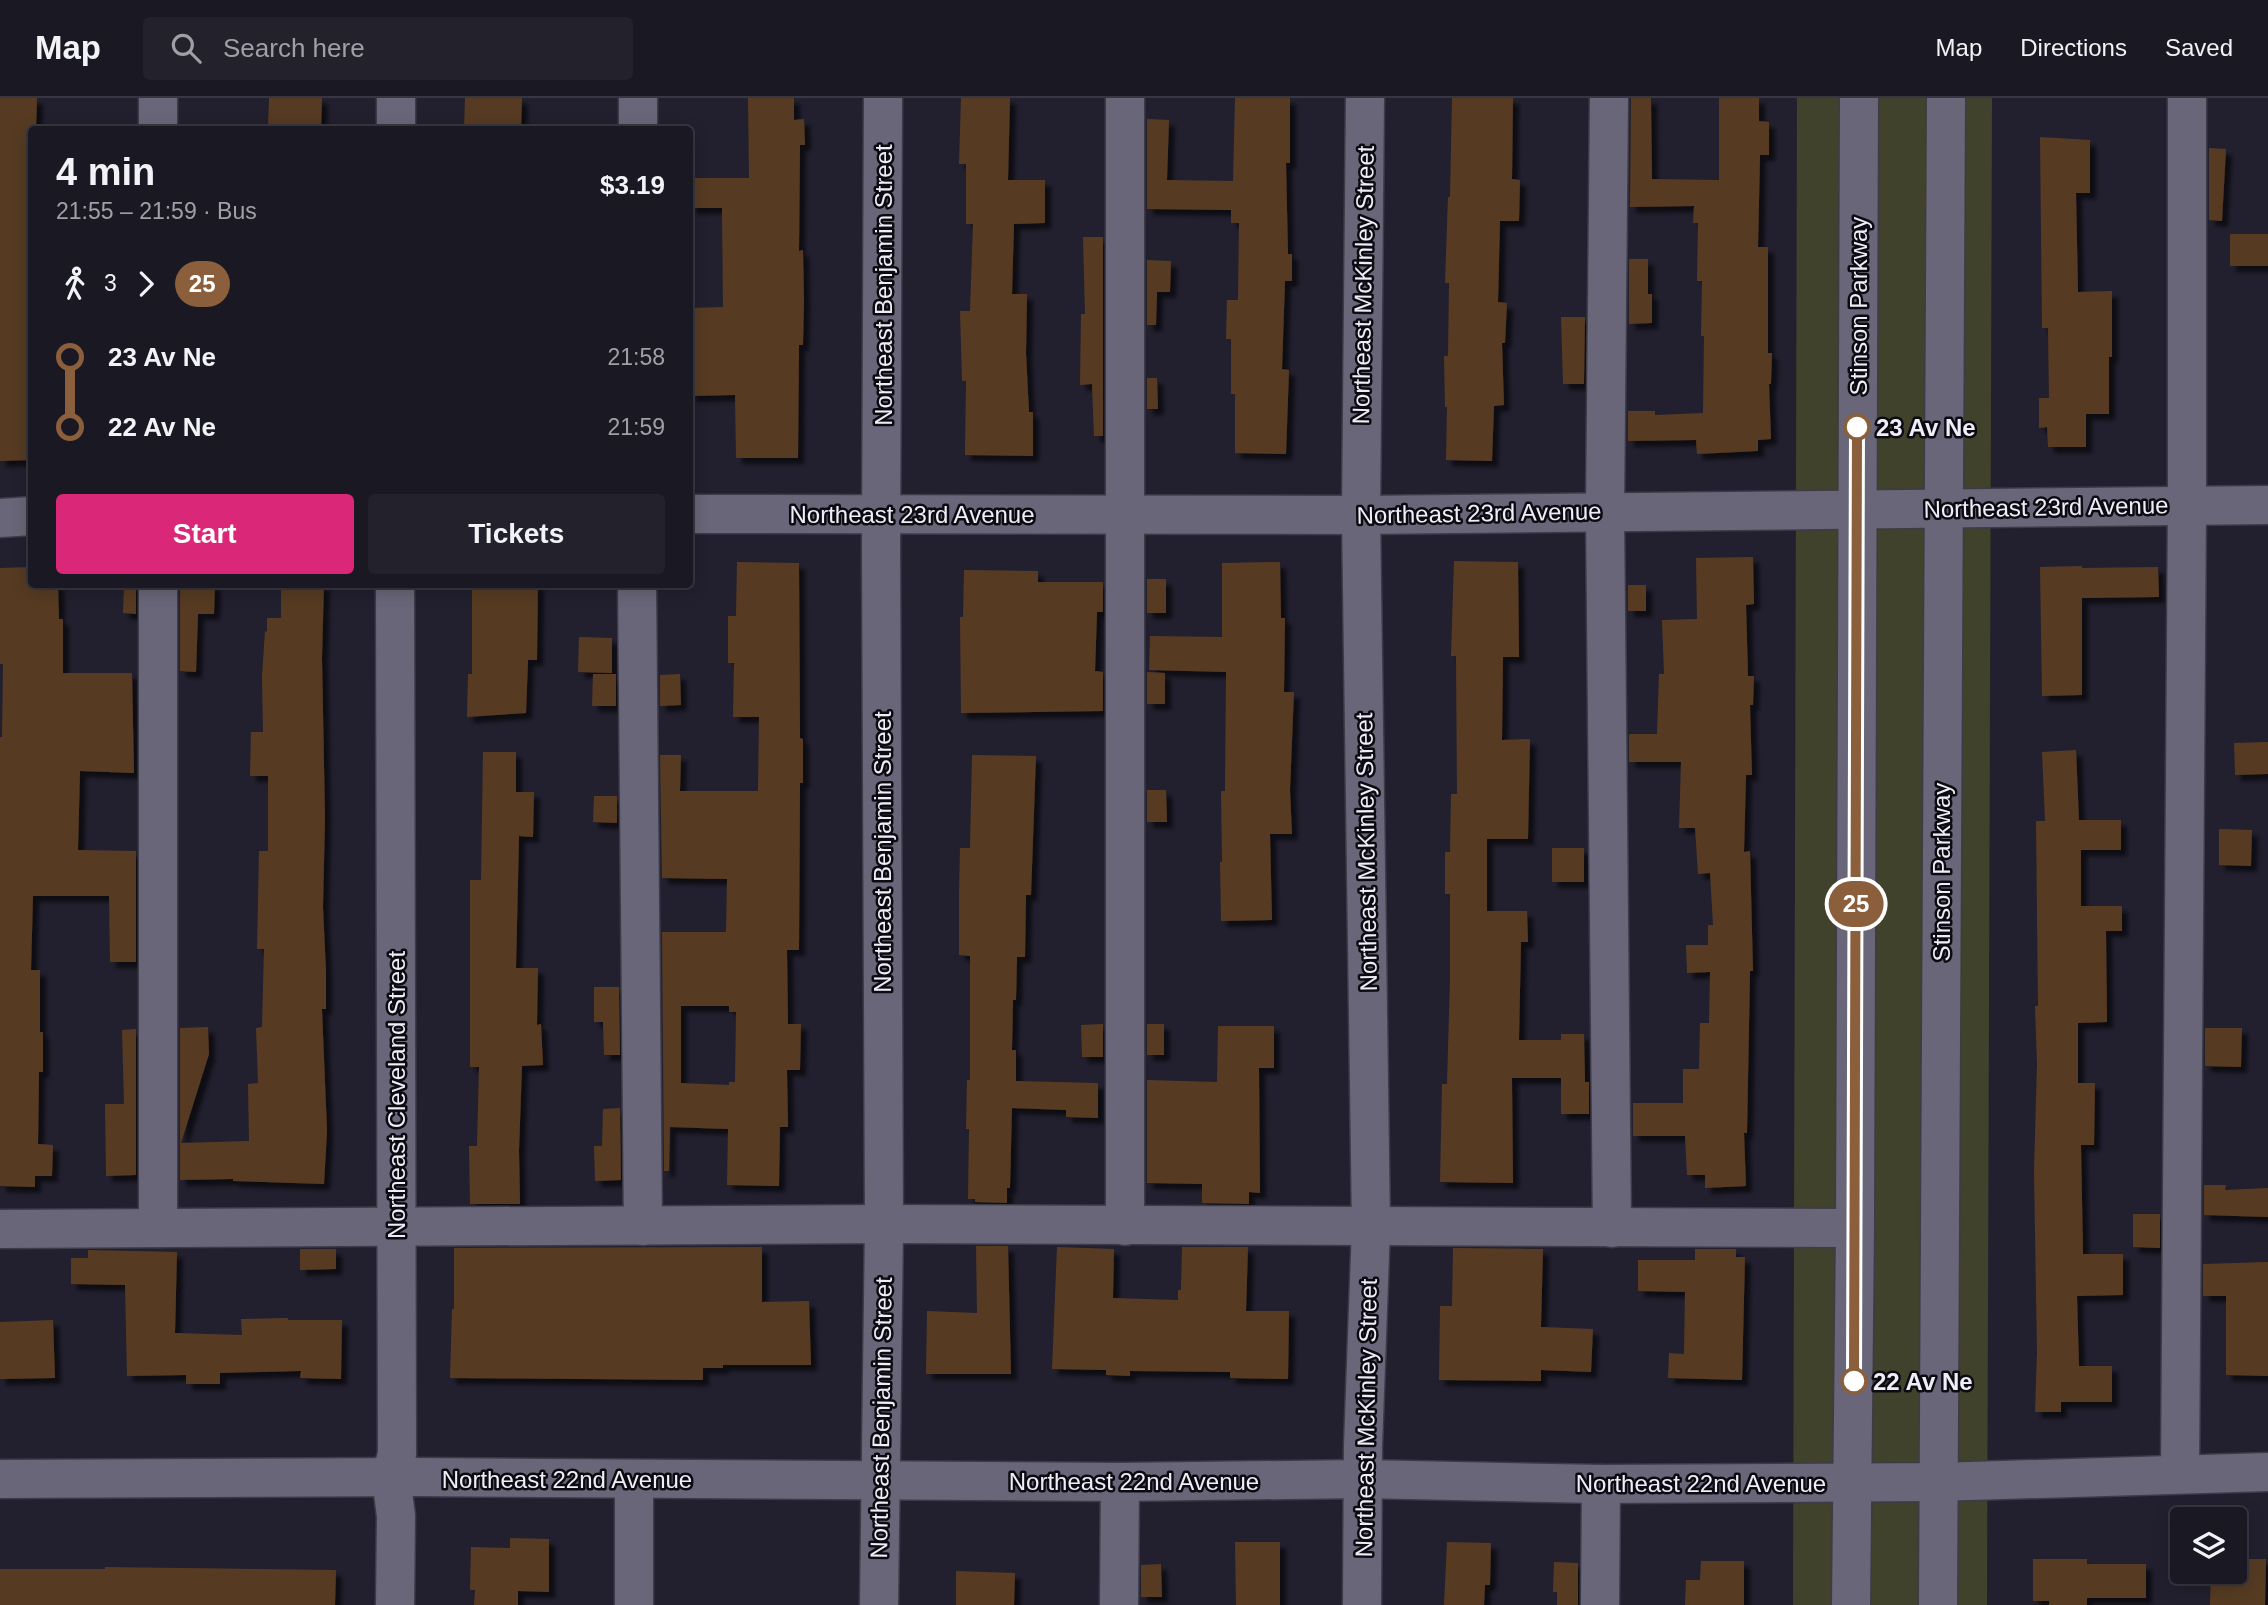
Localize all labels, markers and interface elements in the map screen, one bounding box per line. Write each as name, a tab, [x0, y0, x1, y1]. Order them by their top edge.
search box	[143, 17, 633, 80]
text: Map	[35, 29, 101, 66]
icon: search	[167, 29, 205, 67]
text: Search here	[223, 33, 365, 63]
text: Map	[1936, 34, 1982, 61]
text: Directions	[2020, 34, 2127, 61]
text: Saved	[2165, 34, 2233, 61]
street label: Northeast Benjamin Street	[870, 144, 897, 426]
street label: Northeast McKinley Street	[1347, 145, 1379, 425]
text: 4 min	[56, 151, 155, 193]
text: $3.19	[600, 170, 665, 200]
text: 21:55 – 21:59 · Bus	[56, 198, 257, 224]
street label: Stinson Parkway	[1845, 217, 1872, 395]
icon: walk	[56, 265, 94, 303]
icon: forward	[127, 265, 165, 303]
text: 3	[104, 270, 117, 296]
text: 25	[189, 270, 216, 297]
text: 23 Av Ne	[108, 342, 216, 372]
text: 21:58	[607, 344, 665, 370]
text: 22 Av Ne	[108, 412, 216, 442]
text: 21:59	[607, 414, 665, 440]
marker: 23 Av Ne	[1844, 414, 1870, 440]
place label: 23 Av Ne	[1876, 414, 1976, 441]
street label: Northeast 23rd Avenue	[1923, 491, 2169, 523]
button: Start	[56, 494, 354, 574]
button: Tickets	[368, 494, 665, 574]
street label: Northeast 23rd Avenue	[1356, 497, 1602, 529]
street label: Northeast 23rd Avenue	[789, 501, 1035, 528]
street label: Northeast Benjamin Street	[869, 711, 896, 993]
street label: Northeast McKinley Street	[1350, 712, 1382, 992]
street label: Stinson Parkway	[1928, 783, 1955, 961]
line badge: 25	[1825, 881, 1888, 927]
text: 25	[1843, 890, 1869, 917]
street label: Northeast Cleveland Street	[383, 951, 410, 1239]
street label: Northeast Benjamin Street	[865, 1277, 897, 1559]
street label: Northeast McKinley Street	[1350, 1278, 1382, 1558]
marker: 22 Av Ne	[1841, 1368, 1867, 1394]
place label: 22 Av Ne	[1873, 1368, 1973, 1395]
street label: Northeast 22nd Avenue	[442, 1466, 692, 1493]
street label: Northeast 22nd Avenue	[1009, 1468, 1259, 1495]
street label: Northeast 22nd Avenue	[1576, 1470, 1826, 1497]
map controls	[2170, 1507, 2247, 1584]
button: layers	[2170, 1507, 2247, 1584]

